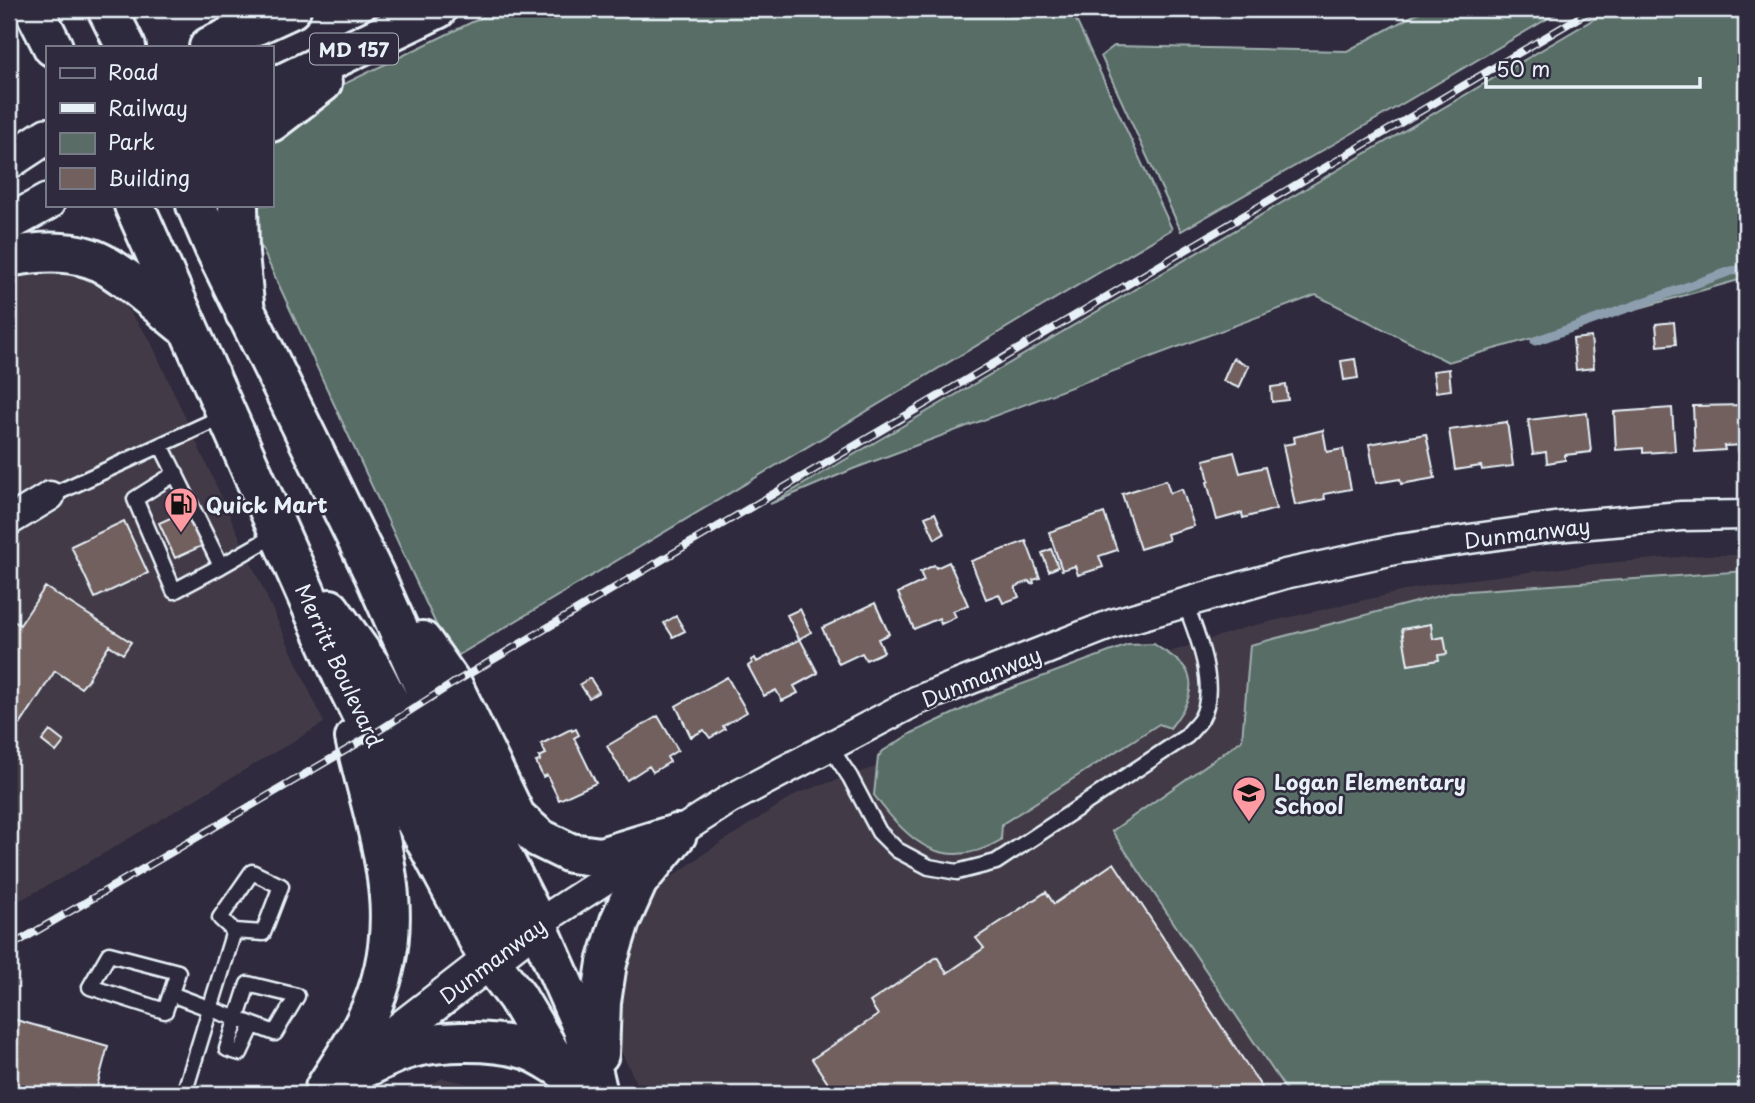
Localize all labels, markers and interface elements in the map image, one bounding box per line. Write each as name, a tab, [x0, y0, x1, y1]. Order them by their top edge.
road number: MD 157	[310, 34, 398, 64]
legend	[46, 46, 273, 206]
scale bar	[1486, 46, 1699, 90]
text: 50 m	[1496, 52, 1550, 84]
text: Road	[108, 55, 159, 87]
text: Railway	[108, 91, 188, 123]
text: Park	[108, 125, 155, 157]
text: Building	[108, 161, 190, 193]
fuel station icon: Quick Mart	[162, 485, 200, 534]
place label: Quick Mart	[206, 488, 328, 520]
street label: Dunmanway	[1462, 508, 1592, 556]
street label: Merritt Boulevard	[288, 578, 392, 752]
street label: Dunmanway	[916, 637, 1046, 715]
place label: Logan Elementary School	[1274, 765, 1466, 821]
school or university icon: Logan Elementary School	[1230, 774, 1268, 823]
street label: Dunmanway	[432, 909, 552, 1011]

